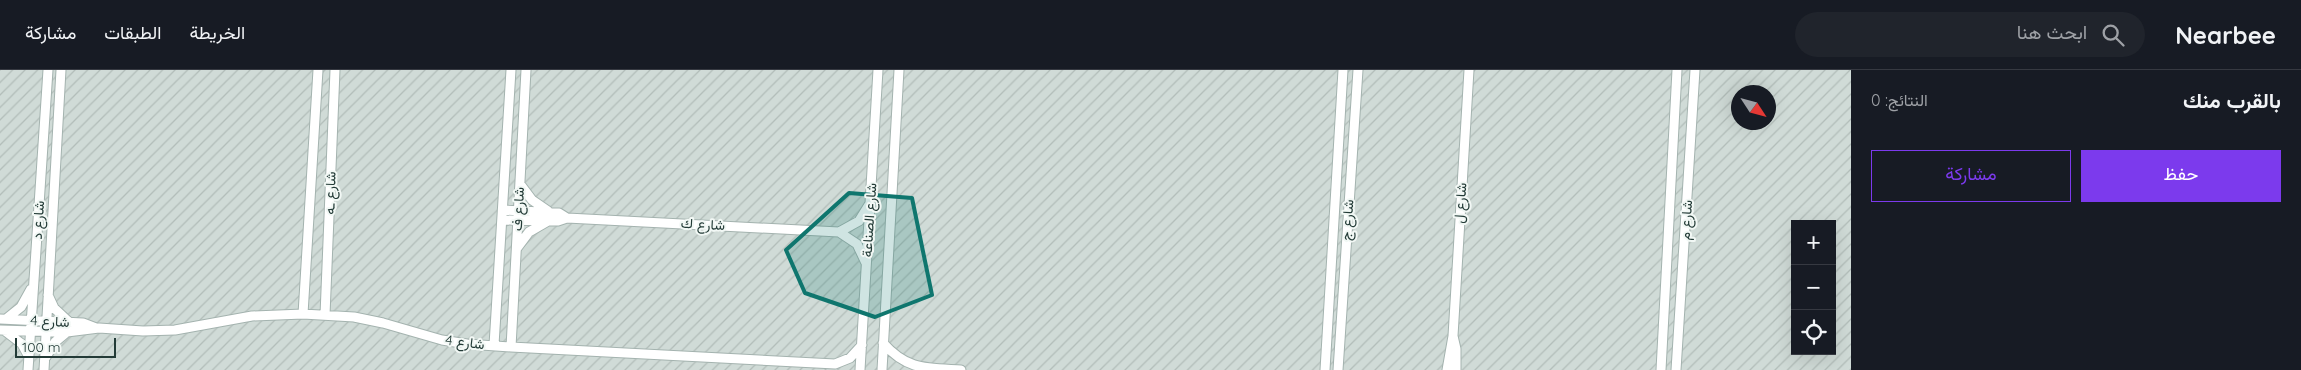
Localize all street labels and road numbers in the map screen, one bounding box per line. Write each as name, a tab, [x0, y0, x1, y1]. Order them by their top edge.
street label: شارع ـه	[320, 171, 342, 215]
street label: شارع الصناعة	[857, 182, 883, 258]
street label: شارع ل	[1450, 182, 1472, 224]
street label: شارع ف	[508, 186, 530, 232]
street label: شارع ج	[1337, 199, 1359, 241]
street label: شارع م	[1676, 199, 1698, 241]
street label: شارع د	[28, 200, 50, 240]
street label: شارع ك	[680, 214, 726, 236]
street label: شارع 4	[30, 311, 70, 333]
street label: شارع 4	[444, 331, 486, 355]

